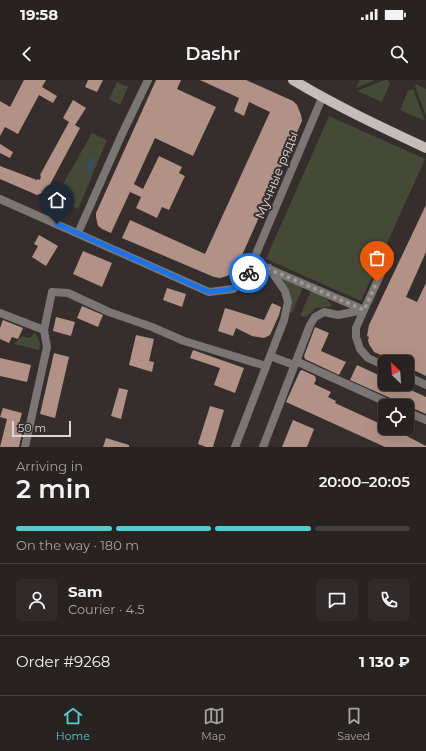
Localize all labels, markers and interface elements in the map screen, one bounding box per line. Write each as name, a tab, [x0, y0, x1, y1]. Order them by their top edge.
text: 19:58	[20, 5, 58, 24]
icon: back	[16, 43, 38, 65]
text: Dashr	[186, 43, 240, 65]
icon: search	[388, 43, 410, 65]
street label: Мучные ряды	[251, 129, 301, 221]
pin	[40, 183, 74, 224]
icon: home	[46, 189, 68, 211]
pin	[360, 241, 394, 282]
icon: bag	[366, 247, 388, 269]
courier	[229, 253, 269, 293]
icon: bike	[238, 262, 260, 284]
north arrow	[378, 355, 414, 391]
map controls	[378, 355, 414, 435]
button: locate	[378, 399, 414, 435]
scale bar	[12, 419, 71, 438]
text: 50 m	[18, 421, 46, 435]
text: Arriving in	[16, 458, 83, 474]
text: 20:00–20:05	[319, 472, 410, 491]
text: 2 min	[16, 473, 91, 505]
text: On the way · 180 m	[16, 537, 139, 553]
button: person	[16, 579, 58, 621]
button: chat	[316, 579, 358, 621]
button: phone	[368, 579, 410, 621]
text: Sam	[68, 582, 103, 601]
text: Courier · 4.5	[68, 601, 145, 617]
text: Order #9268	[16, 652, 110, 671]
text: 1 130 ₽	[359, 652, 410, 671]
tab: Home	[56, 705, 90, 743]
tab: Map	[201, 705, 226, 743]
tab: Saved	[337, 705, 370, 743]

